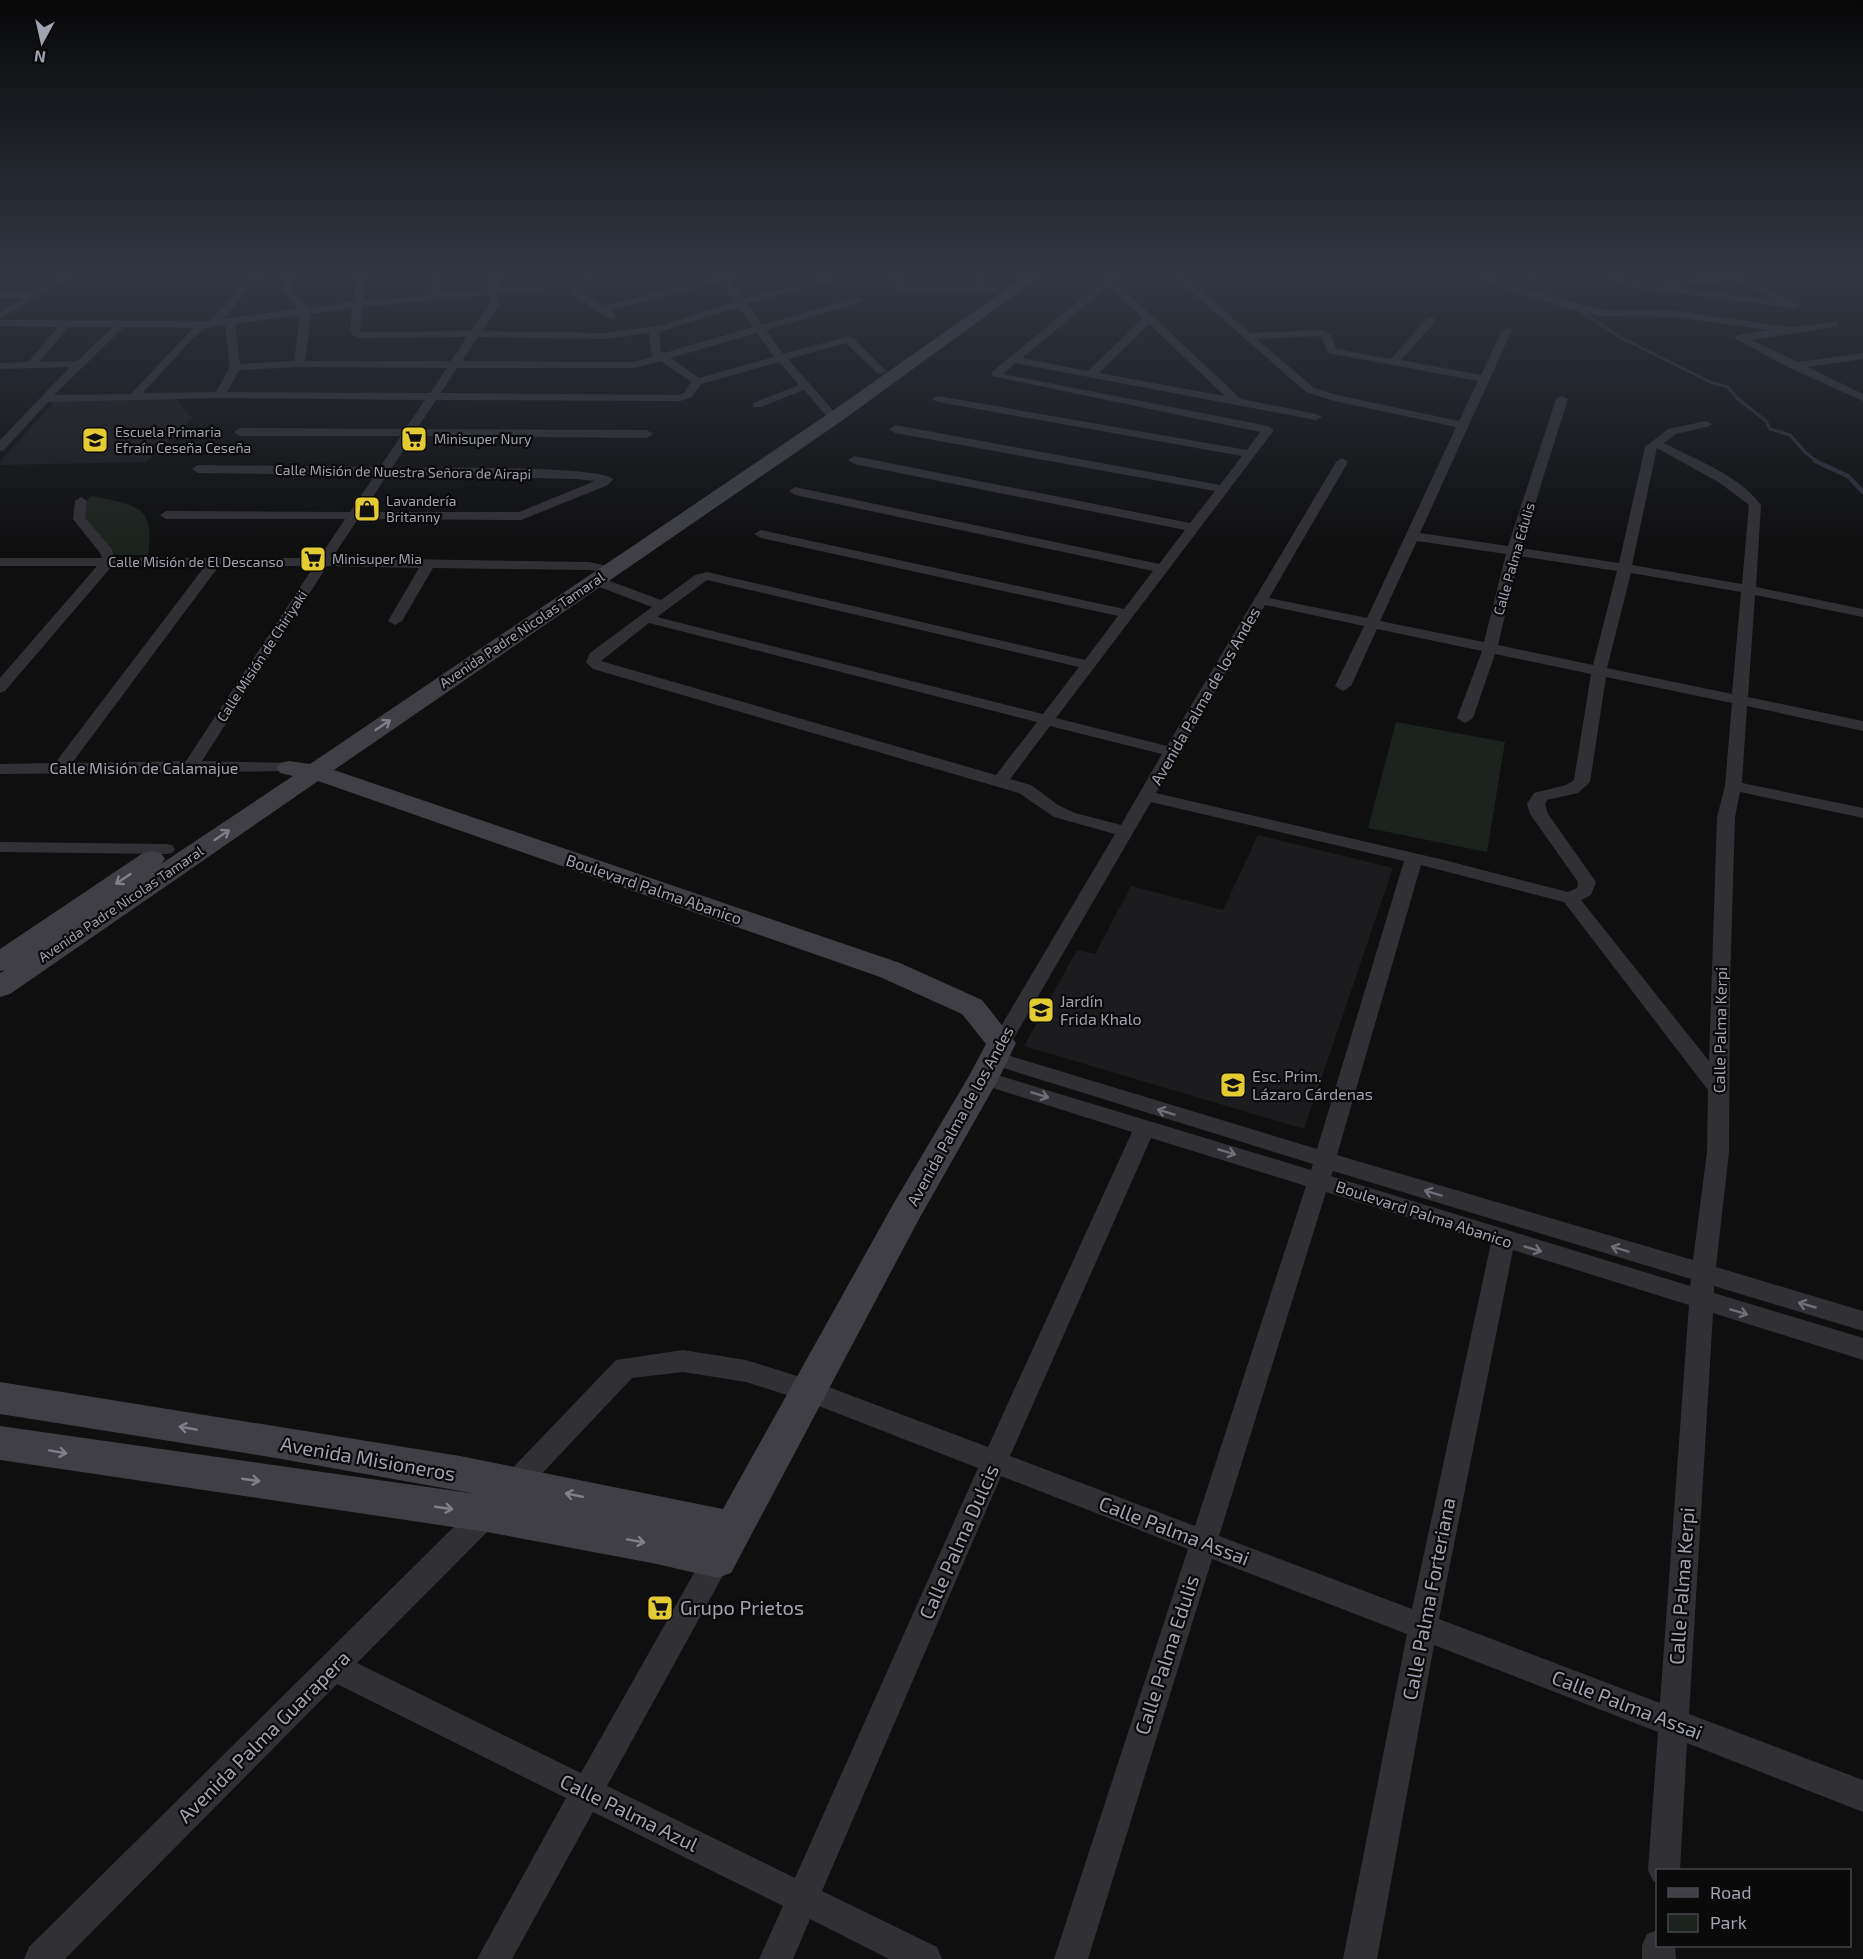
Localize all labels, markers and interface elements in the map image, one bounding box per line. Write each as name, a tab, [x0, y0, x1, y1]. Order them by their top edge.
north arrow	[12, 12, 72, 72]
text: N	[33, 47, 47, 68]
place label: Escuela Primaria Efraín Ceseña Ceseña	[115, 423, 251, 456]
supermarket icon: Minisuper Nury	[399, 424, 429, 454]
school or university icon: Escuela Primaria Efraín Ceseña Ceseña	[80, 425, 110, 455]
place label: Minisuper Nury	[434, 430, 532, 447]
street label: Calle Misión de Nuestra Señora de Airapi	[275, 461, 531, 482]
place label: Lavandería Britanny	[386, 492, 456, 525]
shop icon: Lavandería Britanny	[352, 494, 382, 524]
street label: Calle Palma Edulis	[1489, 501, 1538, 617]
supermarket icon: Minisuper Mia	[298, 544, 328, 574]
place label: Minisuper Mia	[332, 550, 422, 567]
street label: Calle Misión de El Descanso	[108, 553, 284, 570]
street label: Avenida Padre Nicolas Tamaral	[436, 567, 608, 691]
street label: Calle Misión de Chiriyaki	[213, 587, 310, 725]
street label: Avenida Palma de los Andes	[1146, 603, 1263, 788]
one-way arrow	[374, 719, 390, 731]
street label: Calle Misión de Calamajue	[50, 758, 238, 778]
one-way arrow	[213, 829, 229, 841]
street label: Avenida Padre Nicolas Tamaral	[35, 841, 207, 965]
street label: Boulevard Palma Abanico	[564, 850, 744, 928]
one-way arrow	[115, 873, 132, 885]
street label: Calle Palma Kerpi	[1709, 967, 1730, 1093]
place label: Jardín Frida Khalo	[1060, 991, 1142, 1028]
school or university icon: Jardín Frida Khalo	[1026, 995, 1056, 1025]
street label: Avenida Palma de los Andes	[902, 1023, 1017, 1209]
place label: Esc. Prim. Lázaro Cárdenas	[1252, 1066, 1373, 1103]
school or university icon: Esc. Prim. Lázaro Cárdenas	[1218, 1070, 1248, 1100]
one-way arrow	[1030, 1090, 1049, 1101]
one-way arrow	[1157, 1106, 1176, 1117]
one-way arrow	[1217, 1147, 1236, 1158]
street label: Boulevard Palma Abanico	[1334, 1176, 1515, 1251]
one-way arrow	[1424, 1187, 1443, 1198]
one-way arrow	[1611, 1243, 1630, 1254]
one-way arrow	[1523, 1244, 1542, 1255]
one-way arrow	[1798, 1299, 1817, 1310]
one-way arrow	[1729, 1307, 1748, 1318]
one-way arrow	[179, 1422, 198, 1433]
street label: Avenida Misioneros	[279, 1431, 458, 1485]
one-way arrow	[48, 1446, 67, 1457]
street label: Calle Palma Dulcis	[913, 1461, 1003, 1623]
one-way arrow	[240, 1475, 260, 1486]
one-way arrow	[565, 1489, 584, 1500]
street label: Calle Palma Assai	[1096, 1490, 1253, 1570]
street label: Calle Palma Forteriana	[1397, 1495, 1459, 1702]
one-way arrow	[433, 1502, 453, 1513]
street label: Calle Palma Kerpi	[1664, 1506, 1698, 1666]
one-way arrow	[626, 1536, 645, 1547]
street label: Calle Palma Edulis	[1129, 1572, 1203, 1737]
supermarket icon: Grupo Prietos	[645, 1593, 675, 1623]
place label: Grupo Prietos	[680, 1595, 804, 1619]
street label: Avenida Palma Guarapera	[172, 1645, 354, 1827]
street label: Calle Palma Assai	[1549, 1664, 1706, 1744]
street label: Calle Palma Azul	[557, 1768, 702, 1856]
legend	[1656, 1869, 1851, 1947]
text: Road	[1710, 1881, 1751, 1903]
text: Park	[1710, 1911, 1747, 1933]

